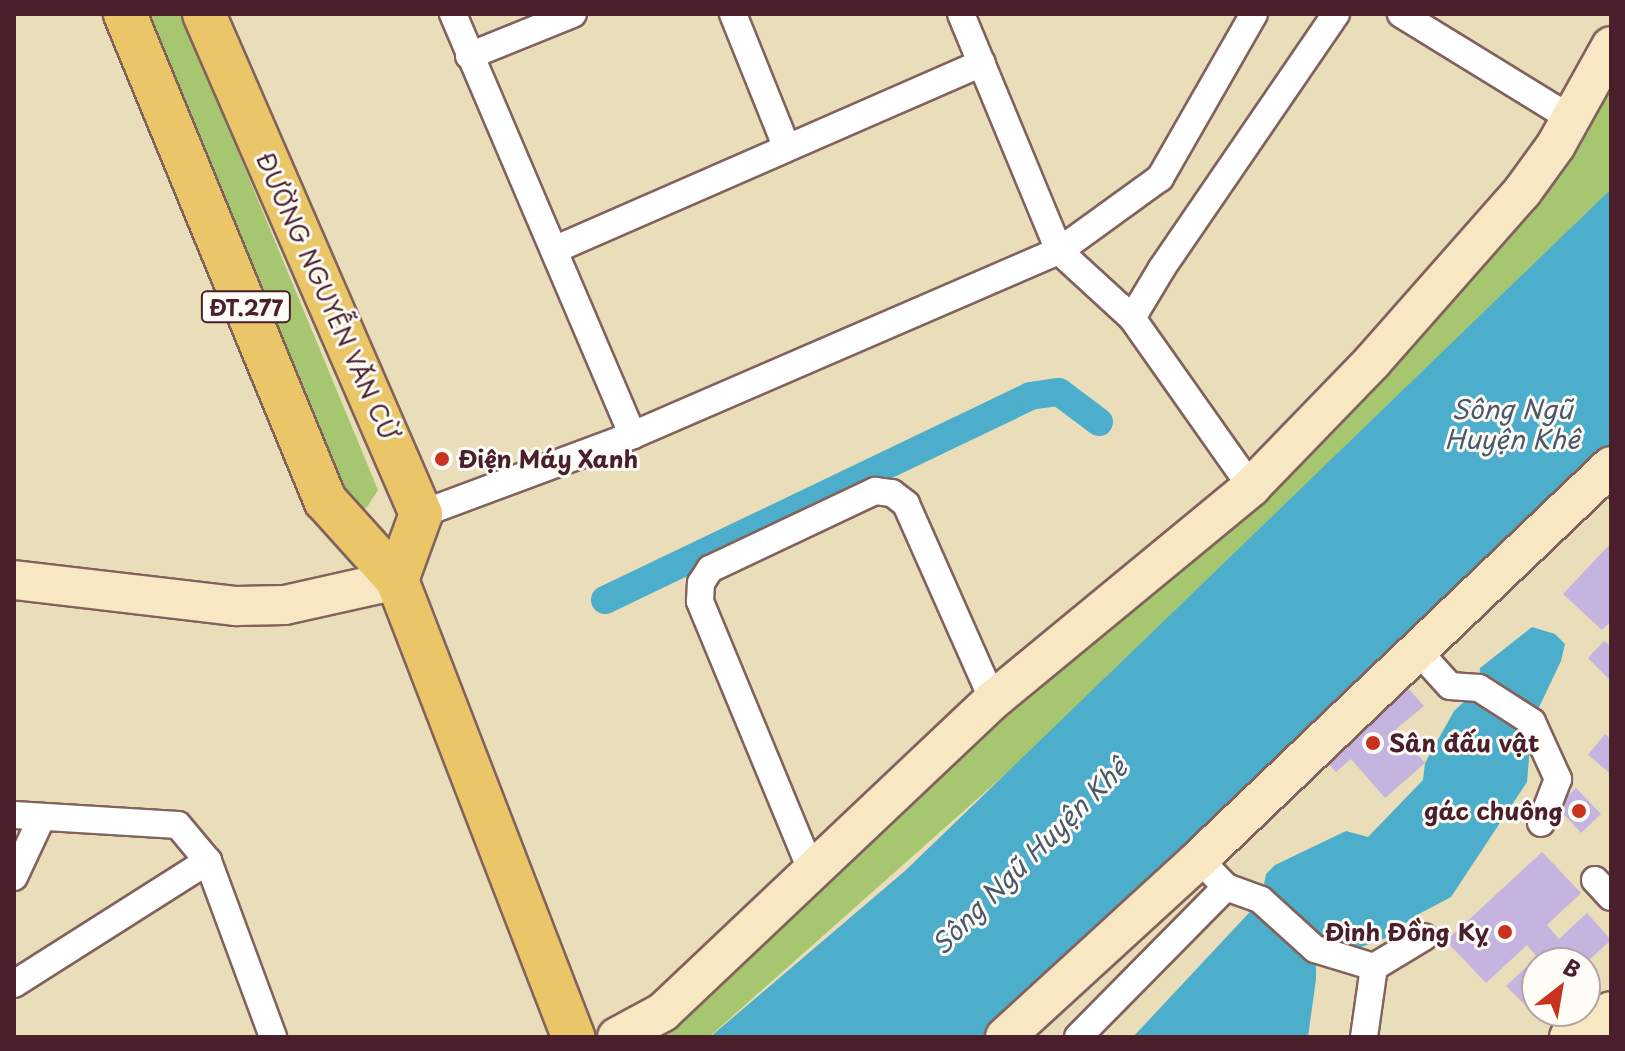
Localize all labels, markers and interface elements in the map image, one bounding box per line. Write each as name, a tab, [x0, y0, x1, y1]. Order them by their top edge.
street label: ĐƯỜNG NGUYỄN VĂN CỪ	[250, 146, 404, 446]
road number: ĐT.277	[200, 289, 292, 325]
water label: Sông Ngũ Huyện Khê	[1444, 393, 1580, 454]
place label: Điện Máy Xanh	[458, 445, 641, 473]
marker: Điện Máy Xanh	[433, 450, 451, 468]
place label: Sân đấu vật	[1389, 729, 1537, 757]
marker: Sân đấu vật	[1364, 734, 1382, 752]
water label: Sông Ngũ Huyện Khê	[924, 751, 1134, 961]
place label: gác chuông	[1425, 797, 1563, 825]
marker: gác chuông	[1570, 802, 1588, 820]
place label: Đình Đồng Kỵ	[1324, 918, 1489, 946]
marker: Đình Đồng Kỵ	[1496, 923, 1514, 941]
north arrow	[1521, 947, 1601, 1027]
text: B	[1558, 950, 1588, 986]

